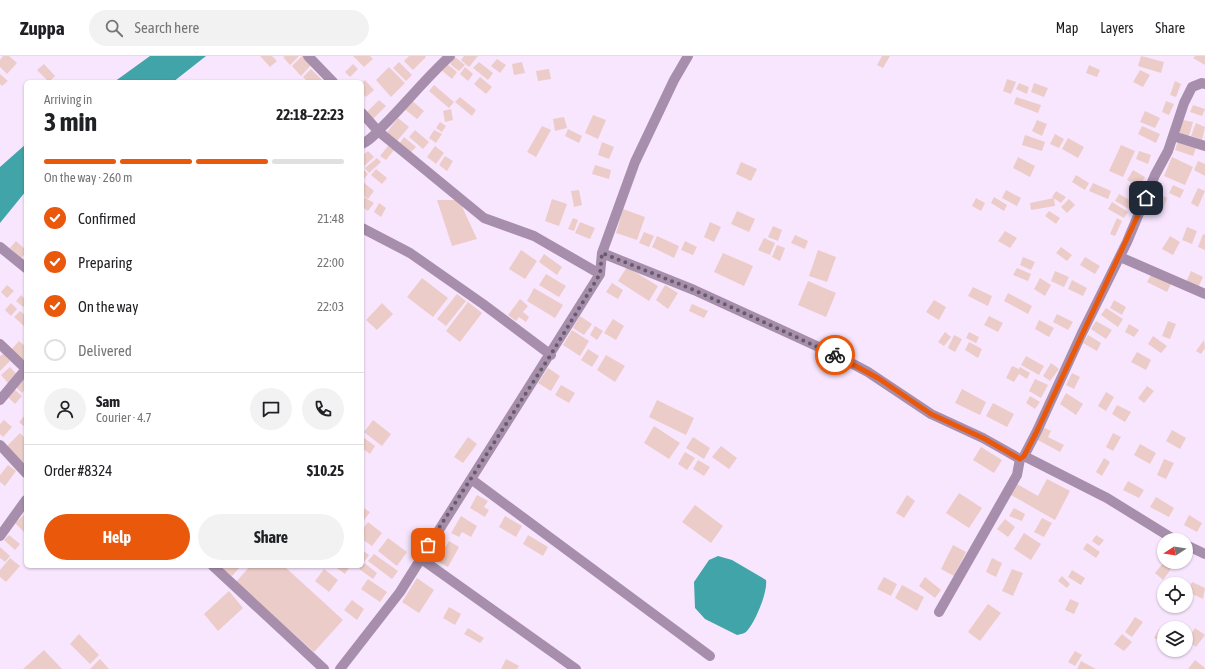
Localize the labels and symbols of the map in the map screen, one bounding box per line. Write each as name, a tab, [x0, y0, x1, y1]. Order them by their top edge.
pin	[1129, 181, 1163, 215]
courier	[815, 335, 855, 375]
pin	[411, 528, 445, 562]
north arrow	[1157, 533, 1193, 569]

